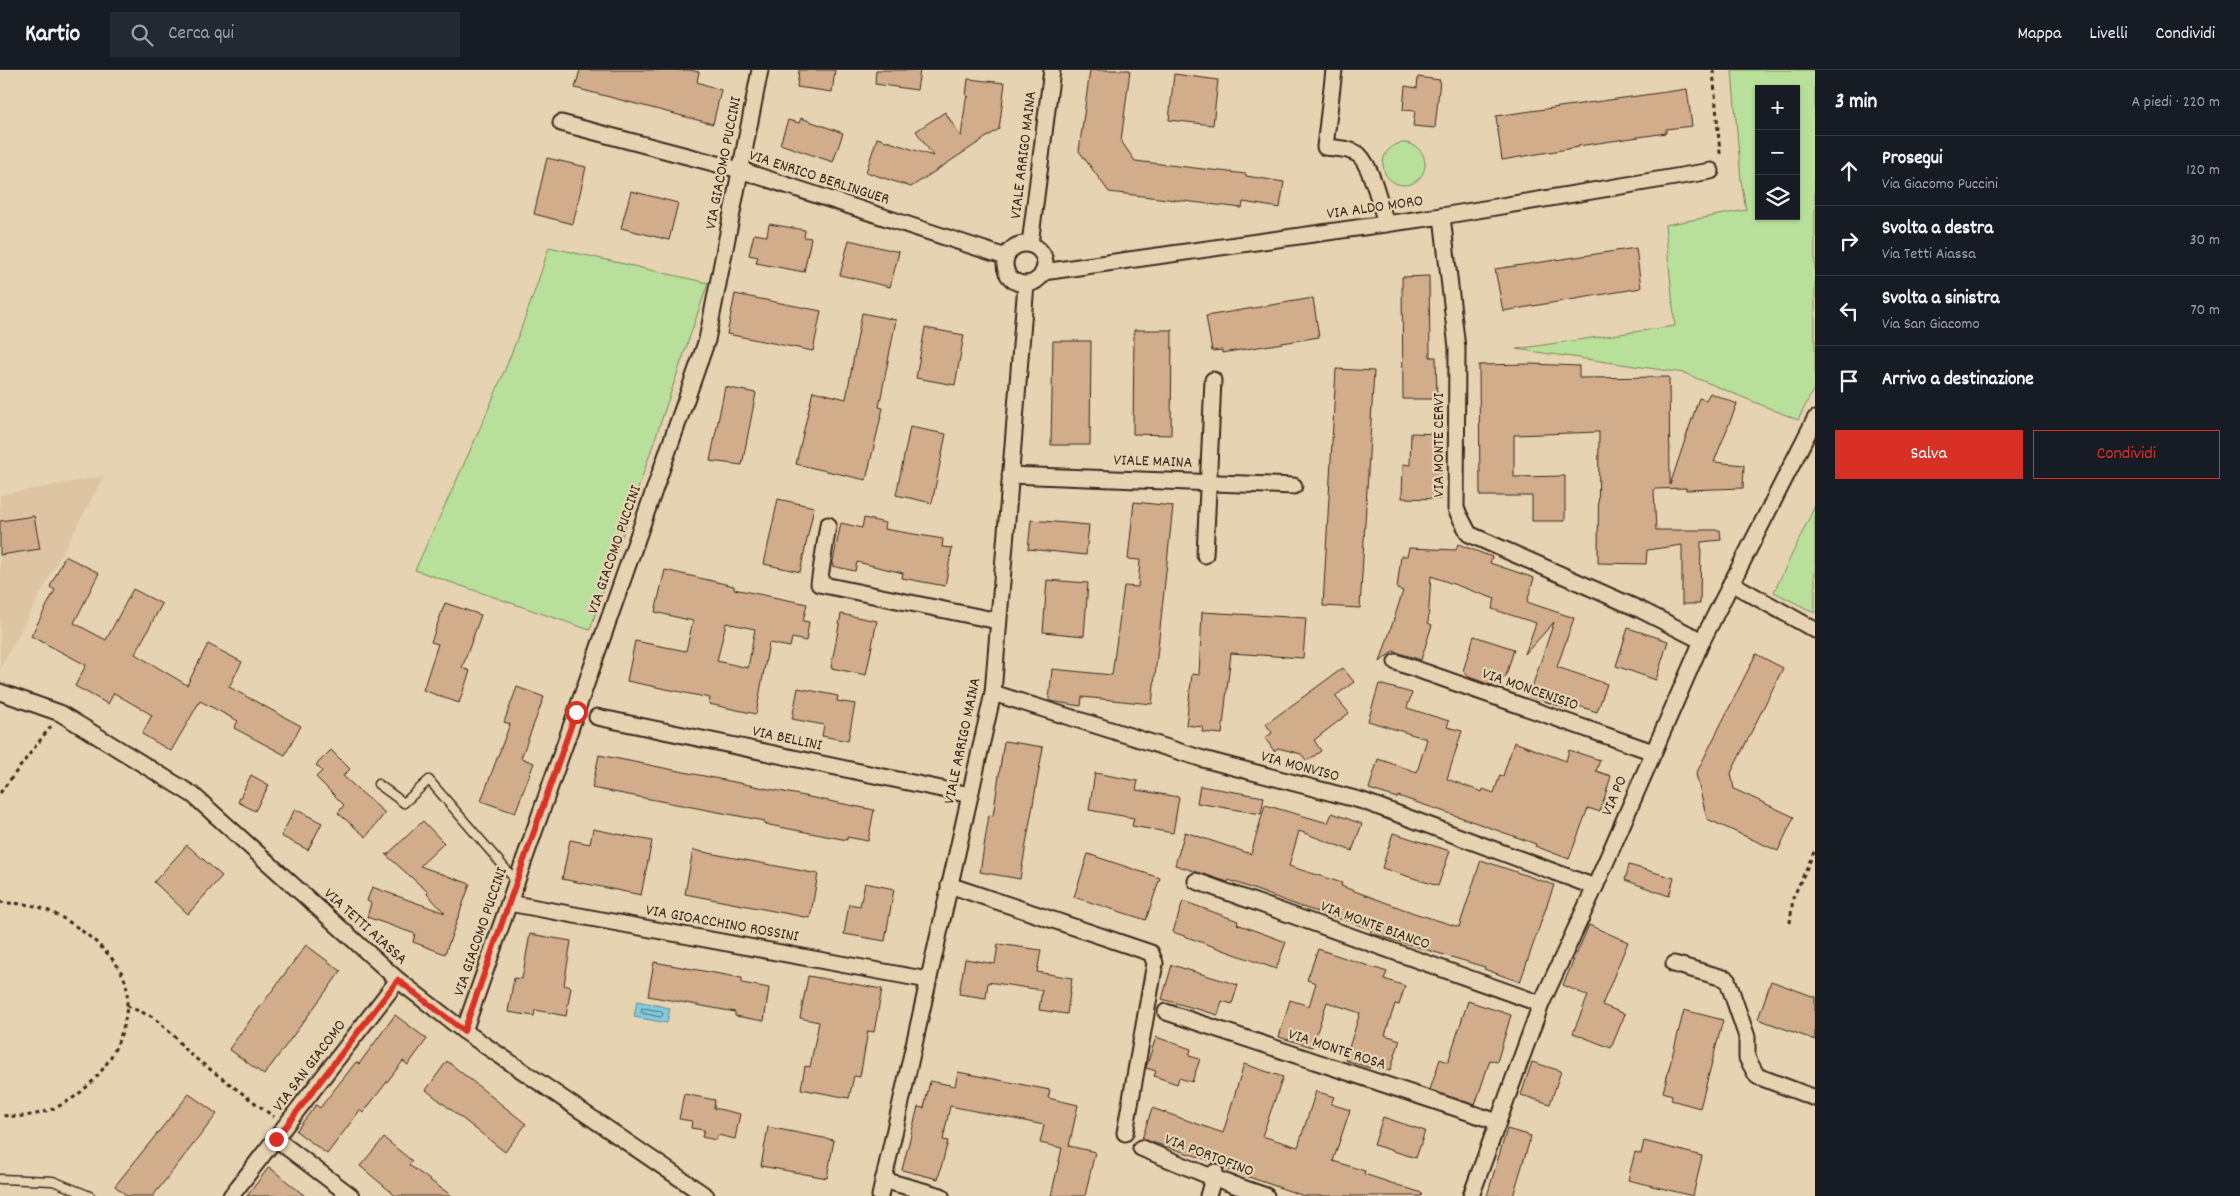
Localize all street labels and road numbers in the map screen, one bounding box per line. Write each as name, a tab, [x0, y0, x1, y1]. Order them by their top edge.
street label: VIALE ARRIGO MAINA	[1005, 89, 1043, 220]
street label: VIA GIACOMO PUCCINI	[700, 95, 748, 231]
street label: VIA ENRICO BERLINGUER	[746, 144, 892, 212]
street label: VIA ALDO MORO	[1325, 190, 1425, 226]
street label: VIA MONTE CERVI	[1428, 393, 1451, 497]
street label: VIALE MAINA	[1113, 449, 1193, 475]
street label: VIA GIACOMO PUCCINI	[582, 483, 648, 617]
street label: VIA MONCENISIO	[1479, 663, 1581, 717]
street label: VIALE ARRIGO MAINA	[938, 675, 988, 806]
street label: VIA BELLINI	[750, 720, 824, 758]
street label: VIA MONVISO	[1258, 745, 1342, 789]
street label: VIA PO	[1596, 772, 1634, 820]
street label: VIA GIACOMO PUCCINI	[448, 865, 514, 999]
street label: VIA TETTI AIASSA	[318, 883, 412, 971]
street label: VIA MONTE BIANCO	[1317, 896, 1433, 956]
street label: VIA GIOACCHINO ROSSINI	[644, 899, 800, 949]
street label: VIA SAN GIACOMO	[268, 1015, 352, 1117]
street label: VIA MONTE ROSA	[1285, 1023, 1389, 1077]
street label: VIA PORTOFINO	[1161, 1128, 1257, 1184]

